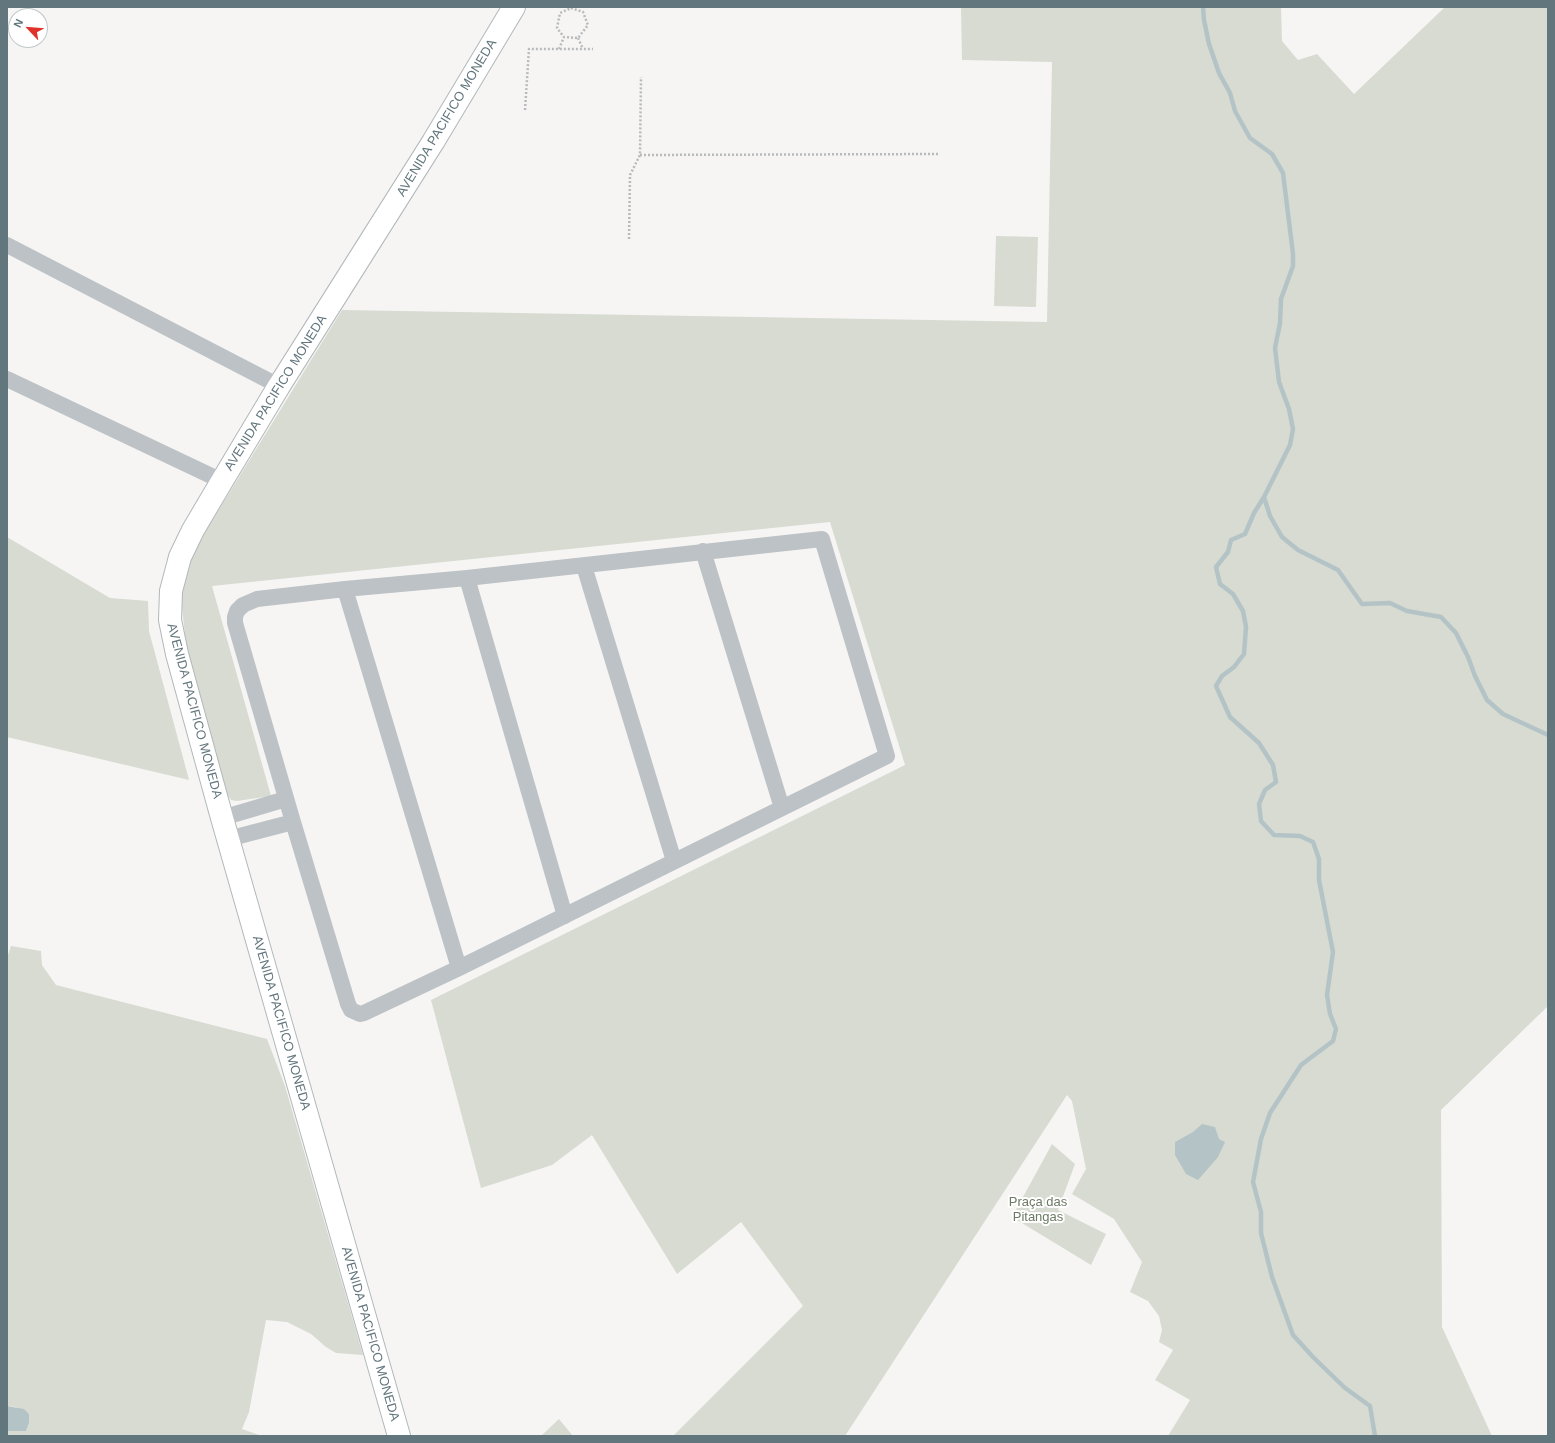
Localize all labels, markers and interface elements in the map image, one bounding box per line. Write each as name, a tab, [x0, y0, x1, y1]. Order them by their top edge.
north arrow	[8, 8, 48, 48]
text: N	[11, 17, 25, 29]
street label: AVENIDA PACIFICO MONEDA	[394, 36, 500, 200]
street label: AVENIDA PACIFICO MONEDA	[221, 312, 331, 474]
street label: AVENIDA PACIFICO MONEDA	[163, 622, 225, 800]
street label: AVENIDA PACIFICO MONEDA	[249, 934, 313, 1112]
park label: Praça das Pitangas	[1009, 1194, 1067, 1225]
street label: AVENIDA PACIFICO MONEDA	[338, 1245, 402, 1423]

